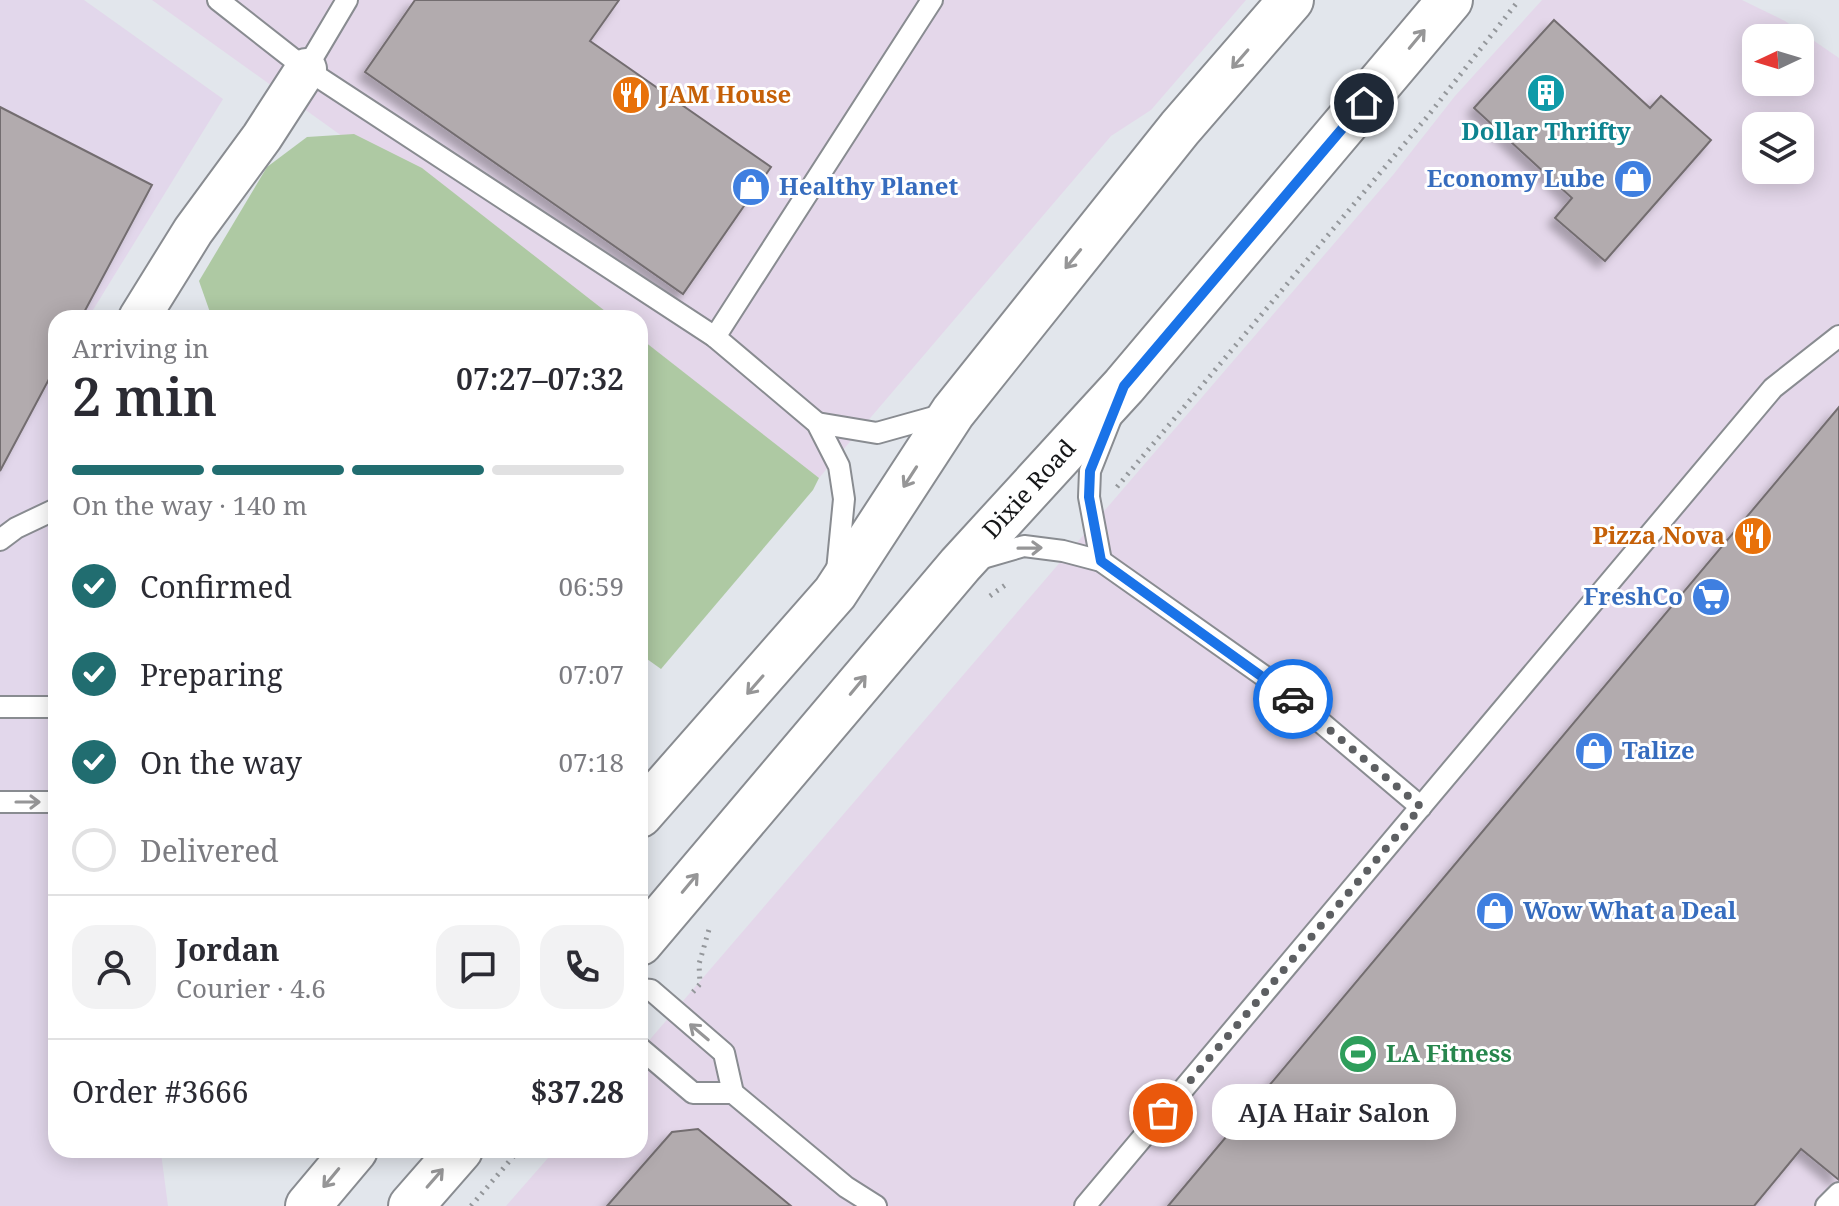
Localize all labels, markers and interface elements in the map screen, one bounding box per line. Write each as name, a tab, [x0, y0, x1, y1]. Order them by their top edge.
north arrow	[1742, 24, 1814, 96]
map controls	[1742, 24, 1814, 184]
one-way arrow	[1408, 30, 1426, 50]
one-way arrow	[1231, 48, 1249, 69]
pin	[1330, 69, 1398, 137]
building icon: Dollar Thrifty	[1525, 72, 1567, 114]
restaurant icon: JAM House	[610, 74, 652, 116]
place label: JAM House	[658, 77, 791, 110]
icon: home	[1342, 81, 1386, 125]
button: layers	[1742, 112, 1814, 184]
place label: Dollar Thrifty	[1461, 114, 1631, 147]
shop icon: Economy Lube	[1612, 158, 1654, 200]
place label: Economy Lube	[1427, 161, 1605, 194]
shop icon: Healthy Planet	[730, 166, 772, 208]
place label: Healthy Planet	[779, 169, 959, 202]
one-way arrow	[1065, 248, 1082, 269]
text: Arriving in	[72, 330, 209, 366]
text: 07:27–07:32	[456, 358, 624, 399]
text: 2 min	[72, 360, 217, 431]
street label: Dixie Road	[974, 431, 1082, 545]
one-way arrow	[902, 465, 918, 488]
text: On the way · 140 m	[72, 487, 307, 523]
restaurant icon: Pizza Nova	[1732, 515, 1774, 557]
place label: Pizza Nova	[1593, 518, 1725, 551]
one-way arrow	[1016, 541, 1043, 556]
icon: check	[72, 564, 116, 608]
text: Confirmed	[140, 566, 292, 607]
text: 06:59	[558, 568, 624, 604]
supermarket icon: FreshCo	[1690, 576, 1732, 618]
place label: FreshCo	[1583, 579, 1683, 612]
icon: check	[72, 652, 116, 696]
text: Preparing	[140, 654, 283, 695]
text: 07:07	[558, 656, 624, 692]
courier	[1253, 659, 1333, 739]
one-way arrow	[746, 674, 764, 694]
one-way arrow	[849, 675, 867, 695]
icon: car	[1271, 677, 1315, 721]
shop icon: Talize	[1573, 730, 1615, 772]
place label: Talize	[1622, 733, 1695, 766]
icon: check	[72, 740, 116, 784]
text: On the way	[140, 742, 302, 783]
text: 07:18	[558, 744, 624, 780]
one-way arrow	[14, 794, 41, 810]
text: Delivered	[140, 830, 279, 871]
one-way arrow	[681, 874, 699, 894]
shop icon: Wow What a Deal	[1474, 890, 1516, 932]
place label: Wow What a Deal	[1523, 893, 1737, 926]
button: person	[72, 925, 156, 1009]
button: chat	[436, 925, 520, 1009]
button: phone	[540, 925, 624, 1009]
text: Jordan	[176, 929, 279, 970]
text: Courier · 4.6	[176, 970, 326, 1006]
one-way arrow	[689, 1023, 709, 1041]
sports icon: LA Fitness	[1337, 1033, 1379, 1075]
place label: LA Fitness	[1386, 1036, 1512, 1069]
text: Order #3666	[72, 1071, 249, 1112]
text: $37.28	[530, 1071, 624, 1112]
pin	[1129, 1079, 1197, 1147]
callout: AJA Hair Salon	[1211, 1085, 1455, 1141]
icon: bag	[1141, 1091, 1185, 1135]
text: AJA Hair Salon	[1238, 1094, 1430, 1130]
one-way arrow	[322, 1167, 340, 1188]
one-way arrow	[426, 1168, 444, 1189]

